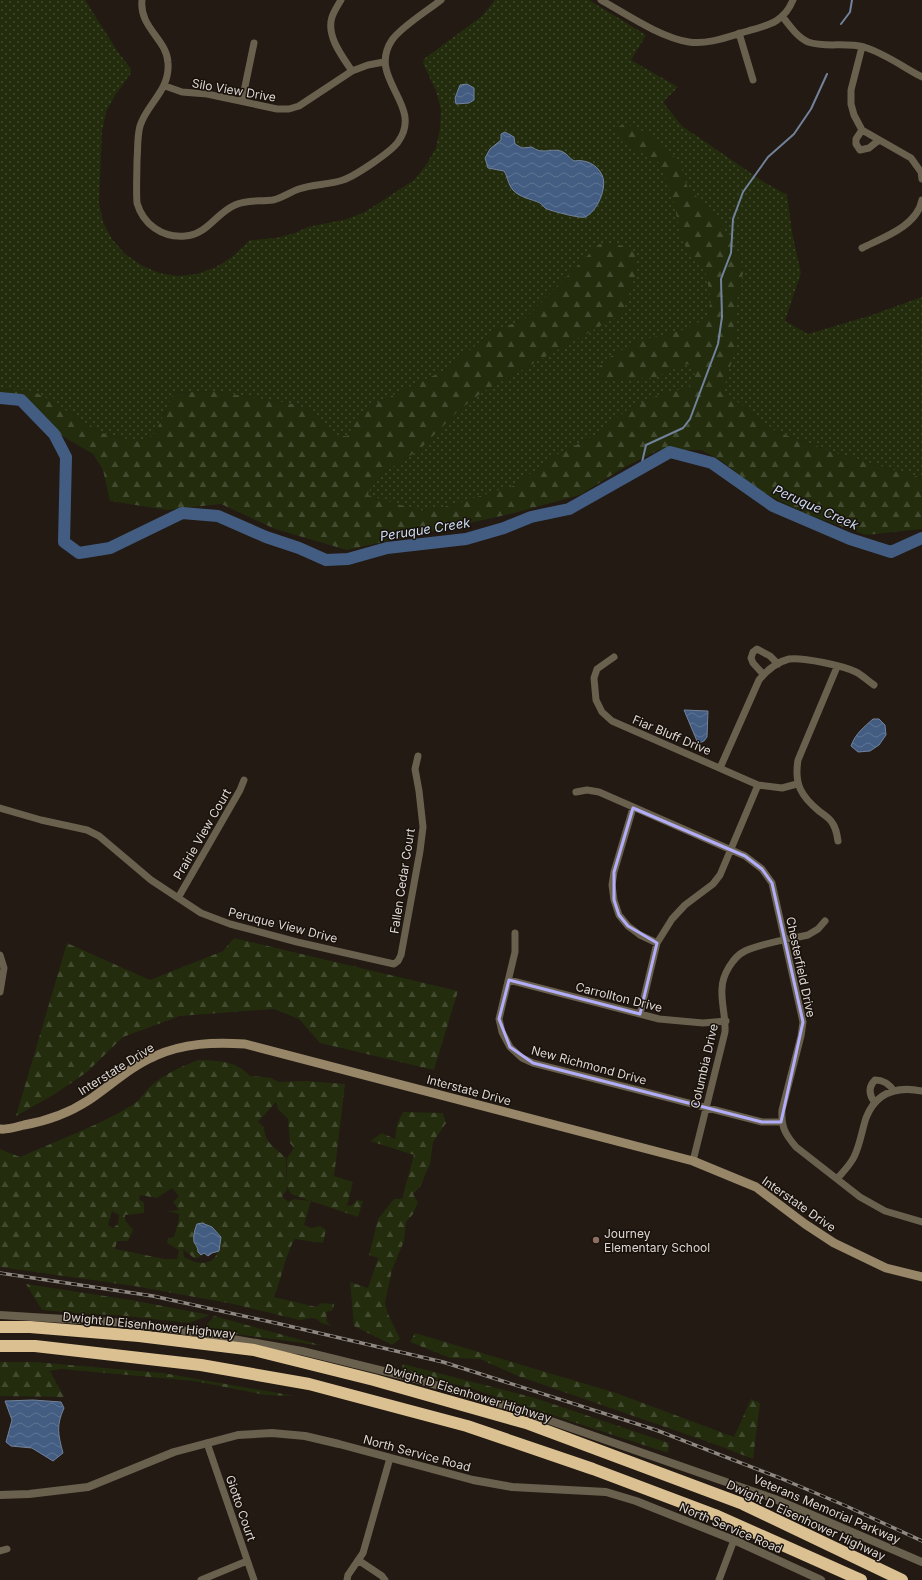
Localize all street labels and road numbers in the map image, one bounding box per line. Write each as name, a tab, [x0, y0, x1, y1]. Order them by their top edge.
street label: Silo View Drive	[191, 75, 277, 105]
street label: Fiar Bluff Drive	[630, 712, 714, 758]
street label: Prairie View Court	[170, 786, 234, 882]
street label: Fallen Cedar Court	[386, 827, 418, 935]
street label: Peruque View Drive	[227, 904, 339, 946]
street label: Chesterfield Drive	[783, 915, 819, 1019]
street label: Carrollton Drive	[574, 979, 664, 1015]
street label: Columbia Drive	[687, 1022, 721, 1110]
street label: Interstate Drive	[75, 1040, 157, 1098]
street label: New Richmond Drive	[530, 1042, 648, 1088]
street label: Interstate Drive	[425, 1072, 513, 1108]
street label: Interstate Drive	[759, 1173, 839, 1235]
street label: Dwight D Eisenhower Highway	[62, 1308, 236, 1342]
street label: Dwight D Eisenhower Highway	[383, 1360, 553, 1426]
street label: North Service Road	[362, 1431, 472, 1475]
street label: Veterans Memorial Parkway	[751, 1471, 903, 1547]
street label: Giotto Court	[223, 1473, 259, 1543]
street label: Dwight D Eisenhower Highway	[724, 1476, 888, 1564]
street label: North Service Road	[677, 1499, 785, 1557]

